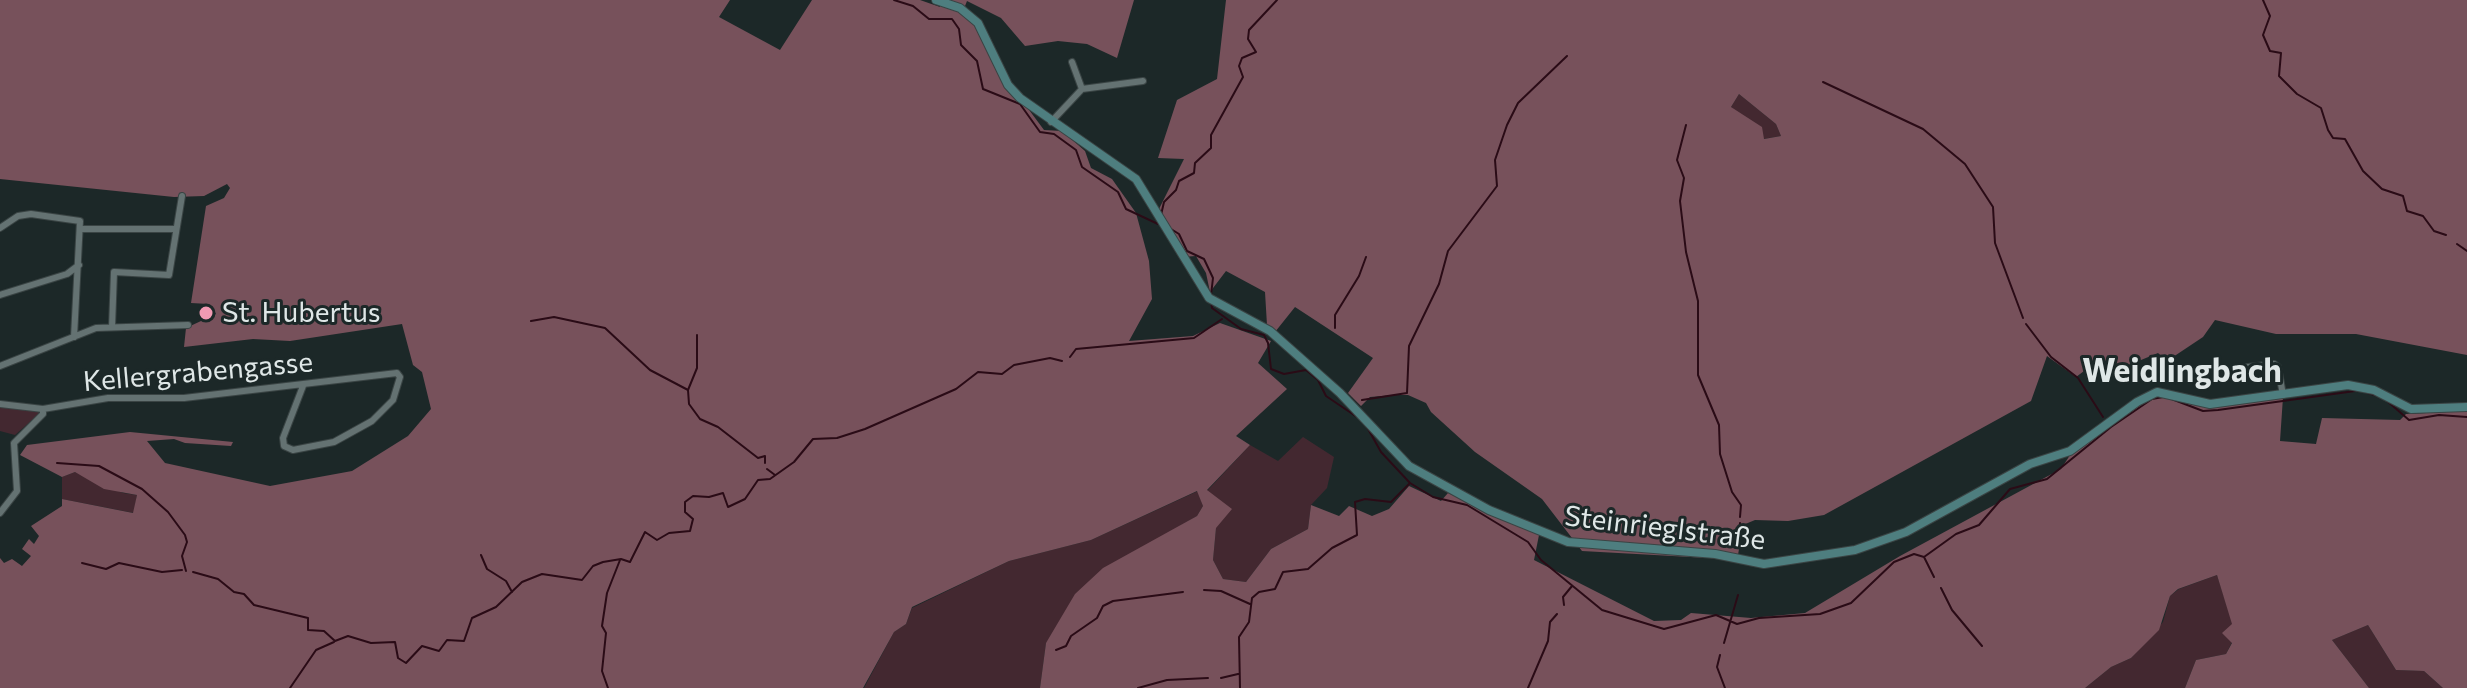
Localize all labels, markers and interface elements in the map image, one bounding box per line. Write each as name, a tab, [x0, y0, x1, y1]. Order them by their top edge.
place label: St. Hubertus	[222, 296, 381, 330]
marker: St. Hubertus	[197, 304, 215, 322]
street label: Kellergrabengasse	[82, 345, 314, 399]
district label: Weidlingbach	[2082, 352, 2282, 390]
street label: Steinrieglstraße	[1563, 499, 1767, 557]

